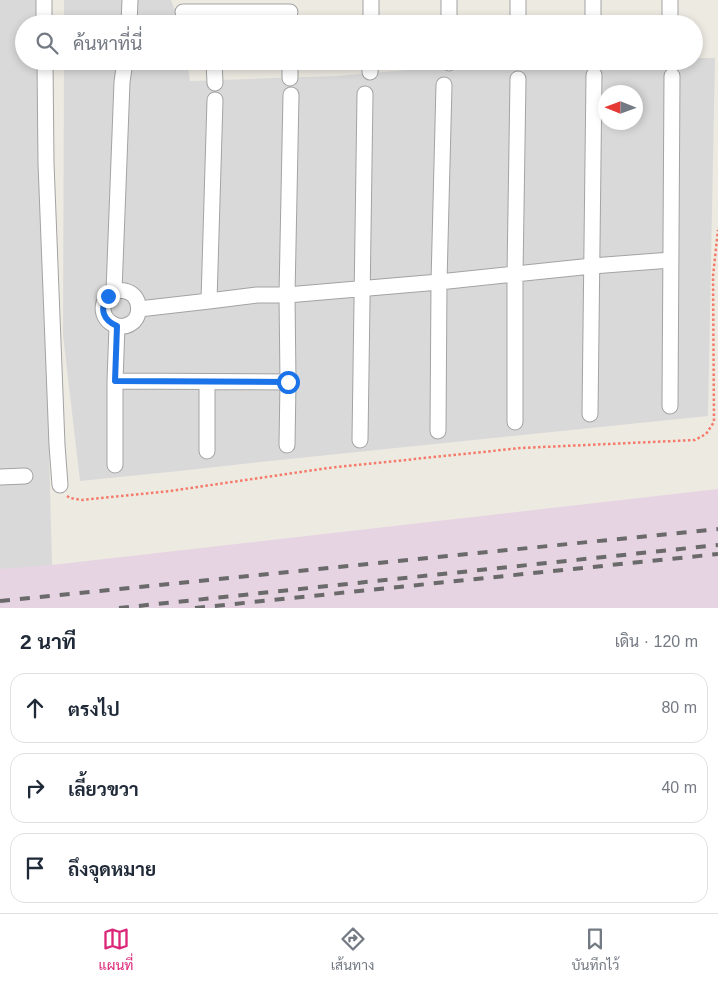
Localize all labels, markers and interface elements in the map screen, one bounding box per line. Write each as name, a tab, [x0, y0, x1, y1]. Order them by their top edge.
search box	[15, 15, 703, 70]
icon: search	[33, 29, 61, 57]
text: ค้นหาที่นี่	[73, 33, 142, 54]
north arrow	[598, 85, 643, 130]
route end	[97, 285, 120, 308]
route start	[277, 371, 300, 394]
text: 2 นาที	[20, 630, 76, 653]
text: เดิน · 120 m	[615, 633, 698, 650]
icon: ahead	[21, 694, 49, 722]
text: ตรงไป	[68, 699, 120, 720]
text: 80 m	[661, 699, 697, 716]
icon: right	[21, 774, 49, 802]
text: เลี้ยวขวา	[68, 779, 139, 800]
text: 40 m	[661, 779, 697, 796]
icon: arrive	[21, 854, 49, 882]
text: ถึงจุดหมาย	[68, 859, 156, 880]
tab: แผนที่	[99, 925, 134, 973]
tab: เส้นทาง	[331, 925, 374, 973]
tab: บันทึกไว้	[572, 925, 619, 973]

